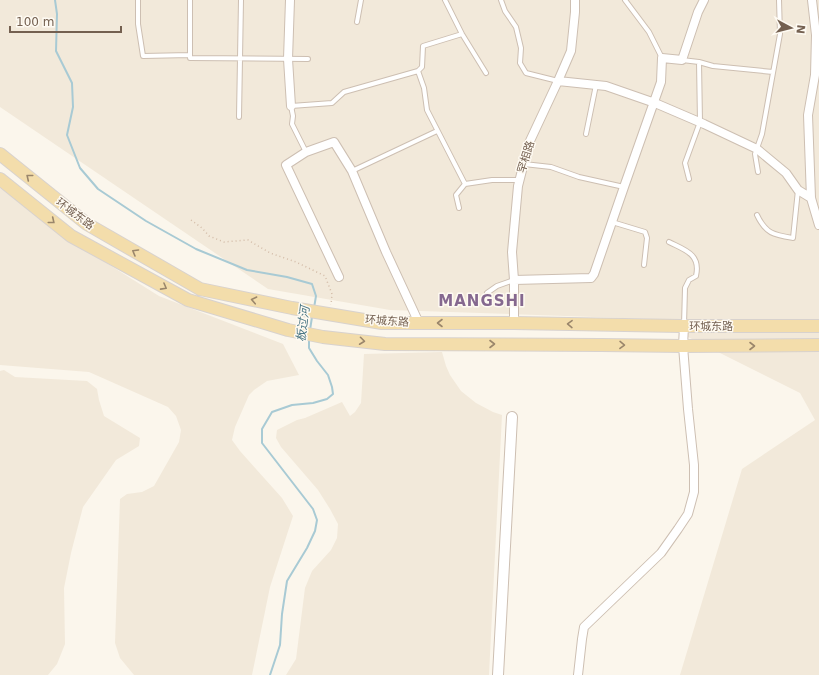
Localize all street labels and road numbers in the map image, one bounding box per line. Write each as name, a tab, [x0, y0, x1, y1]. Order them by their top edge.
street label: 罕相路	[515, 139, 537, 175]
street label: 环城东路	[54, 196, 96, 232]
street label: 环城东路	[365, 313, 409, 329]
street label: 环城东路	[689, 320, 733, 333]

